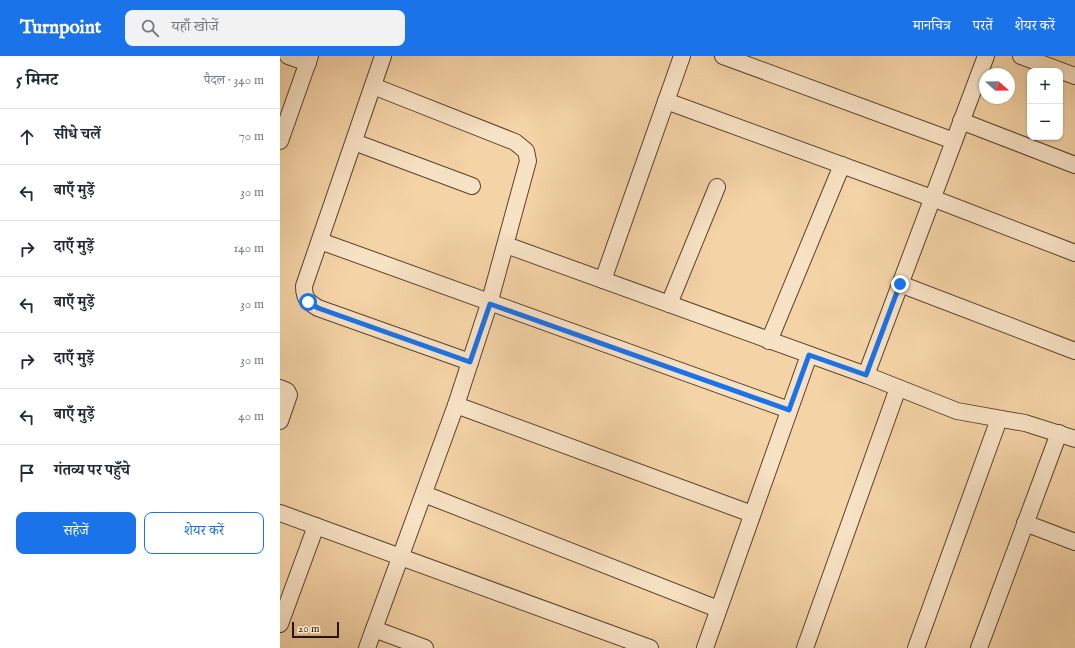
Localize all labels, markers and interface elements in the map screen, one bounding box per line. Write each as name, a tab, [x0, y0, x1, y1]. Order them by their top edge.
search box	[125, 10, 405, 46]
text: Turnpoint	[20, 16, 101, 40]
icon: search	[139, 17, 161, 39]
text: यहाँ खोजें	[171, 17, 218, 36]
text: मानचित्र	[913, 17, 951, 35]
text: परतें	[973, 17, 993, 35]
text: शेयर करें	[1015, 17, 1055, 35]
north arrow	[979, 68, 1015, 104]
map controls	[1027, 68, 1063, 140]
button: +	[1027, 68, 1063, 104]
text: 5 मिनट	[16, 70, 58, 91]
text: पैदल · 340 m	[204, 72, 264, 89]
button: −	[1027, 104, 1063, 140]
text: सीधे चलें	[54, 125, 101, 144]
icon: ahead	[16, 126, 38, 148]
text: 70 m	[239, 128, 264, 145]
text: बाएँ मुड़ें	[54, 181, 94, 200]
icon: left	[16, 182, 38, 204]
text: 30 m	[240, 184, 264, 201]
text: दाएँ मुड़ें	[54, 237, 94, 256]
icon: right	[16, 238, 38, 260]
text: 140 m	[234, 240, 264, 257]
route end	[891, 275, 909, 293]
text: बाएँ मुड़ें	[54, 293, 94, 312]
route start	[299, 293, 317, 311]
icon: left	[16, 294, 38, 316]
text: 30 m	[240, 296, 264, 313]
text: दाएँ मुड़ें	[54, 349, 94, 368]
icon: right	[16, 350, 38, 372]
text: 30 m	[240, 352, 264, 369]
text: बाएँ मुड़ें	[54, 405, 94, 424]
icon: left	[16, 406, 38, 428]
text: 40 m	[238, 408, 264, 425]
text: गंतव्य पर पहुँचे	[54, 461, 130, 480]
icon: arrive	[16, 462, 38, 484]
button: सहेजें	[16, 512, 136, 554]
button: शेयर करें	[144, 512, 264, 554]
scale bar	[292, 620, 339, 639]
text: 20 m	[298, 622, 319, 636]

